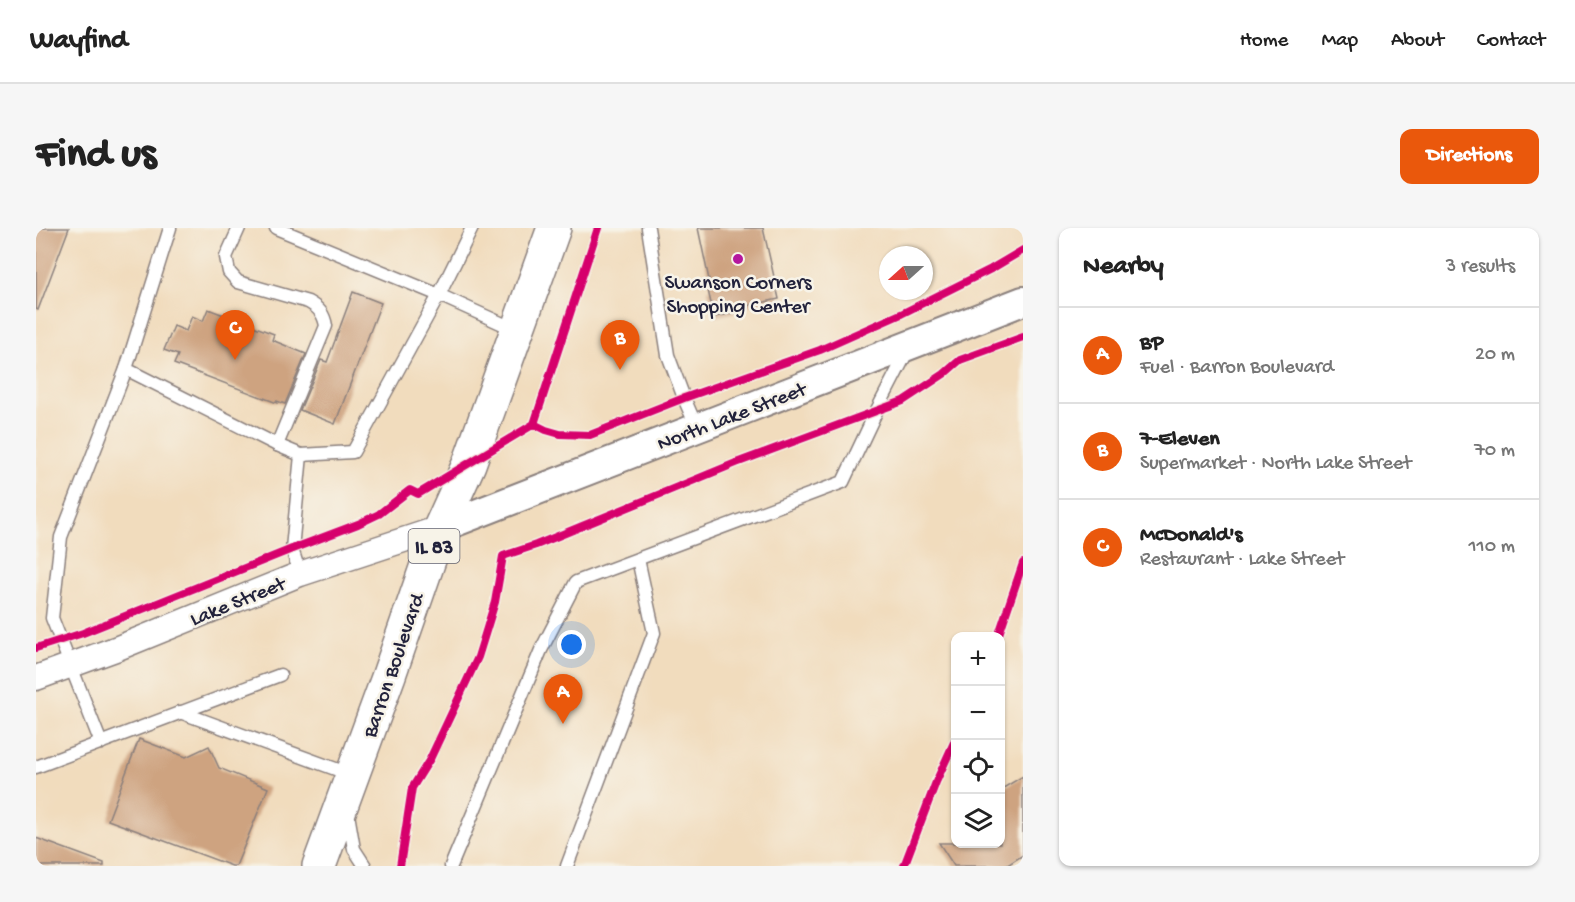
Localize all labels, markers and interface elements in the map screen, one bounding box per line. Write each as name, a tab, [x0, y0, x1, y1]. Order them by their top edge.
text: Wayfind	[30, 25, 127, 58]
text: Home	[1240, 29, 1288, 54]
text: Map	[1321, 29, 1358, 54]
text: About	[1391, 29, 1444, 54]
text: Contact	[1477, 29, 1545, 54]
button: Directions	[1400, 129, 1539, 184]
text: Find us	[36, 132, 156, 181]
north arrow	[879, 246, 933, 300]
marker: Swanson Corners Shopping Center	[731, 252, 745, 266]
text: Nearby	[1083, 252, 1164, 283]
text: 3 results	[1446, 256, 1515, 279]
place label: Swanson Corners Shopping Center	[665, 272, 813, 321]
pin: C	[216, 310, 254, 360]
pin: B	[600, 320, 640, 370]
text: BP	[1140, 331, 1163, 357]
text: A	[1097, 344, 1108, 367]
text: 20 m	[1475, 344, 1515, 367]
text: Fuel · Barron Boulevard	[1140, 357, 1334, 380]
street label: North Lake Street	[654, 378, 812, 458]
text: 7-Eleven	[1140, 427, 1220, 453]
text: B	[1097, 440, 1108, 463]
text: 70 m	[1474, 440, 1515, 463]
text: Supermarket · North Lake Street	[1140, 453, 1411, 476]
text: McDonald's	[1140, 523, 1243, 549]
road number: IL 83	[408, 529, 460, 563]
text: C	[1097, 536, 1108, 559]
text: 110 m	[1469, 536, 1515, 559]
text: Restaurant · Lake Street	[1140, 549, 1344, 572]
street label: Lake Street	[187, 572, 292, 634]
street label: Barron Boulevard	[359, 589, 432, 742]
your location	[557, 630, 586, 659]
map controls	[951, 632, 1005, 848]
button: +	[951, 632, 1005, 686]
pin: A	[544, 674, 582, 724]
button: −	[951, 686, 1005, 740]
button: locate	[951, 740, 1005, 794]
button: layers	[951, 794, 1005, 848]

